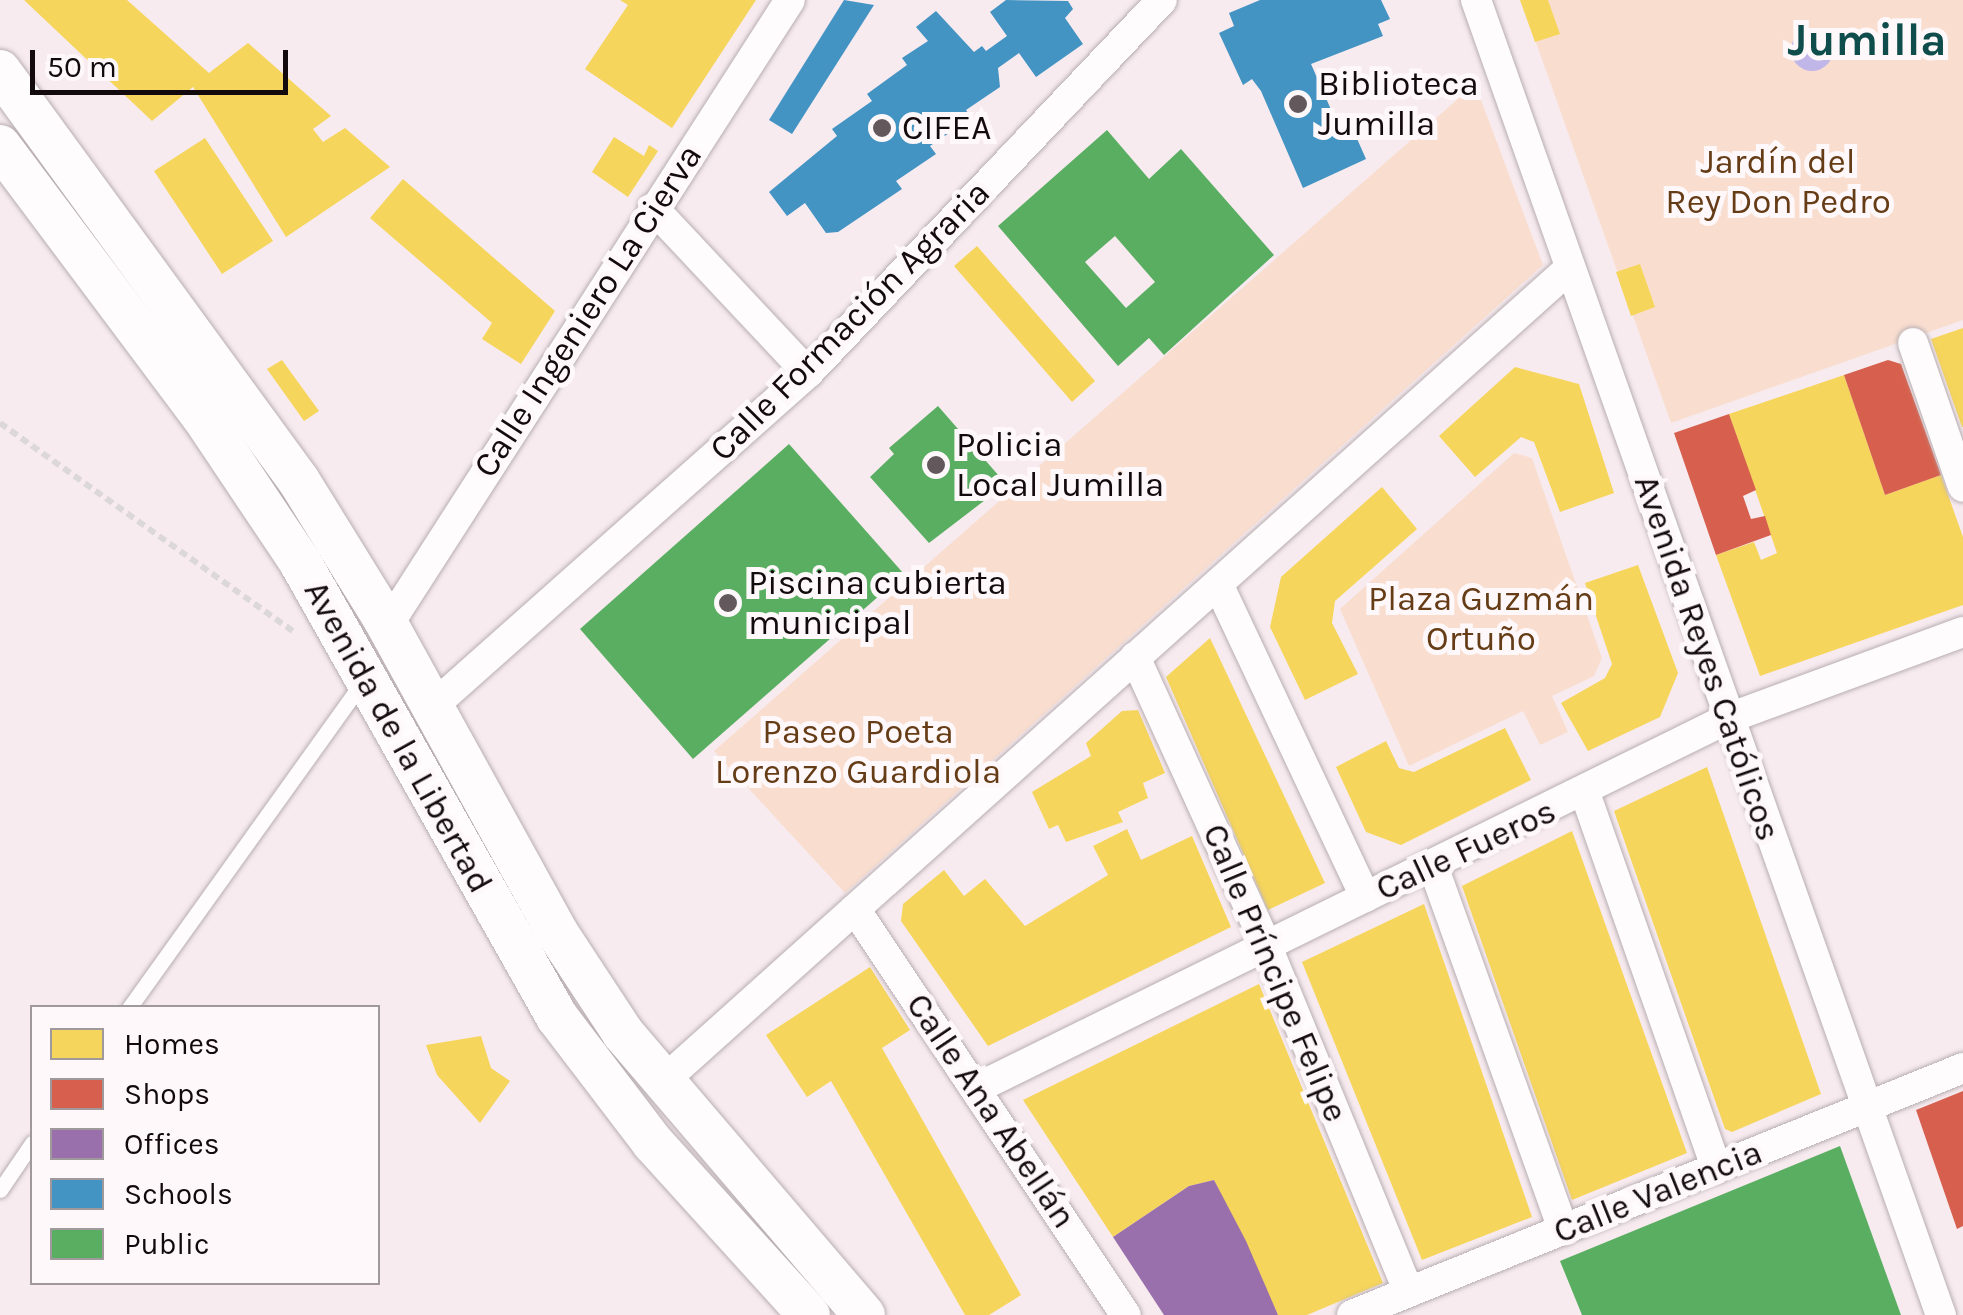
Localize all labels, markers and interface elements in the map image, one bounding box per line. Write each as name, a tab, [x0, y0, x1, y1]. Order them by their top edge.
district label: Jumilla	[1787, 14, 1947, 68]
scale bar	[35, 30, 292, 92]
text: 50 m	[47, 49, 117, 85]
place label: Biblioteca Jumilla	[1318, 63, 1479, 145]
marker: Biblioteca Jumilla	[1287, 93, 1309, 115]
place label: CIFEA	[902, 107, 991, 149]
marker: CIFEA	[871, 117, 893, 139]
street label: Calle Ingeniero La Cierva	[465, 137, 711, 485]
park label: Jardín del Rey Don Pedro	[1665, 141, 1891, 223]
street label: Calle Formación Agraria	[701, 172, 999, 470]
place label: Policia Local Jumilla	[956, 424, 1164, 506]
marker: Policia Local Jumilla	[925, 454, 947, 476]
street label: Avenida Reyes Católicos	[1625, 470, 1789, 846]
place label: Piscina cubierta municipal	[748, 562, 1007, 644]
street label: Avenida de la Libertad	[295, 574, 501, 900]
park label: Plaza Guzmán Ortuño	[1368, 578, 1594, 660]
marker: Piscina cubierta municipal	[717, 592, 739, 614]
park label: Paseo Poeta Lorenzo Guardiola	[715, 711, 1001, 793]
street label: Calle Fueros	[1369, 790, 1563, 910]
street label: Calle Príncipe Felipe	[1193, 818, 1357, 1128]
street label: Calle Ana Abellán	[897, 986, 1085, 1236]
legend	[30, 1005, 380, 1285]
text: Homes	[124, 1026, 220, 1062]
text: Shops	[124, 1076, 210, 1112]
text: Offices	[124, 1126, 220, 1162]
street label: Calle Valencia	[1548, 1131, 1768, 1253]
text: Schools	[124, 1176, 233, 1212]
text: Public	[124, 1226, 209, 1262]

